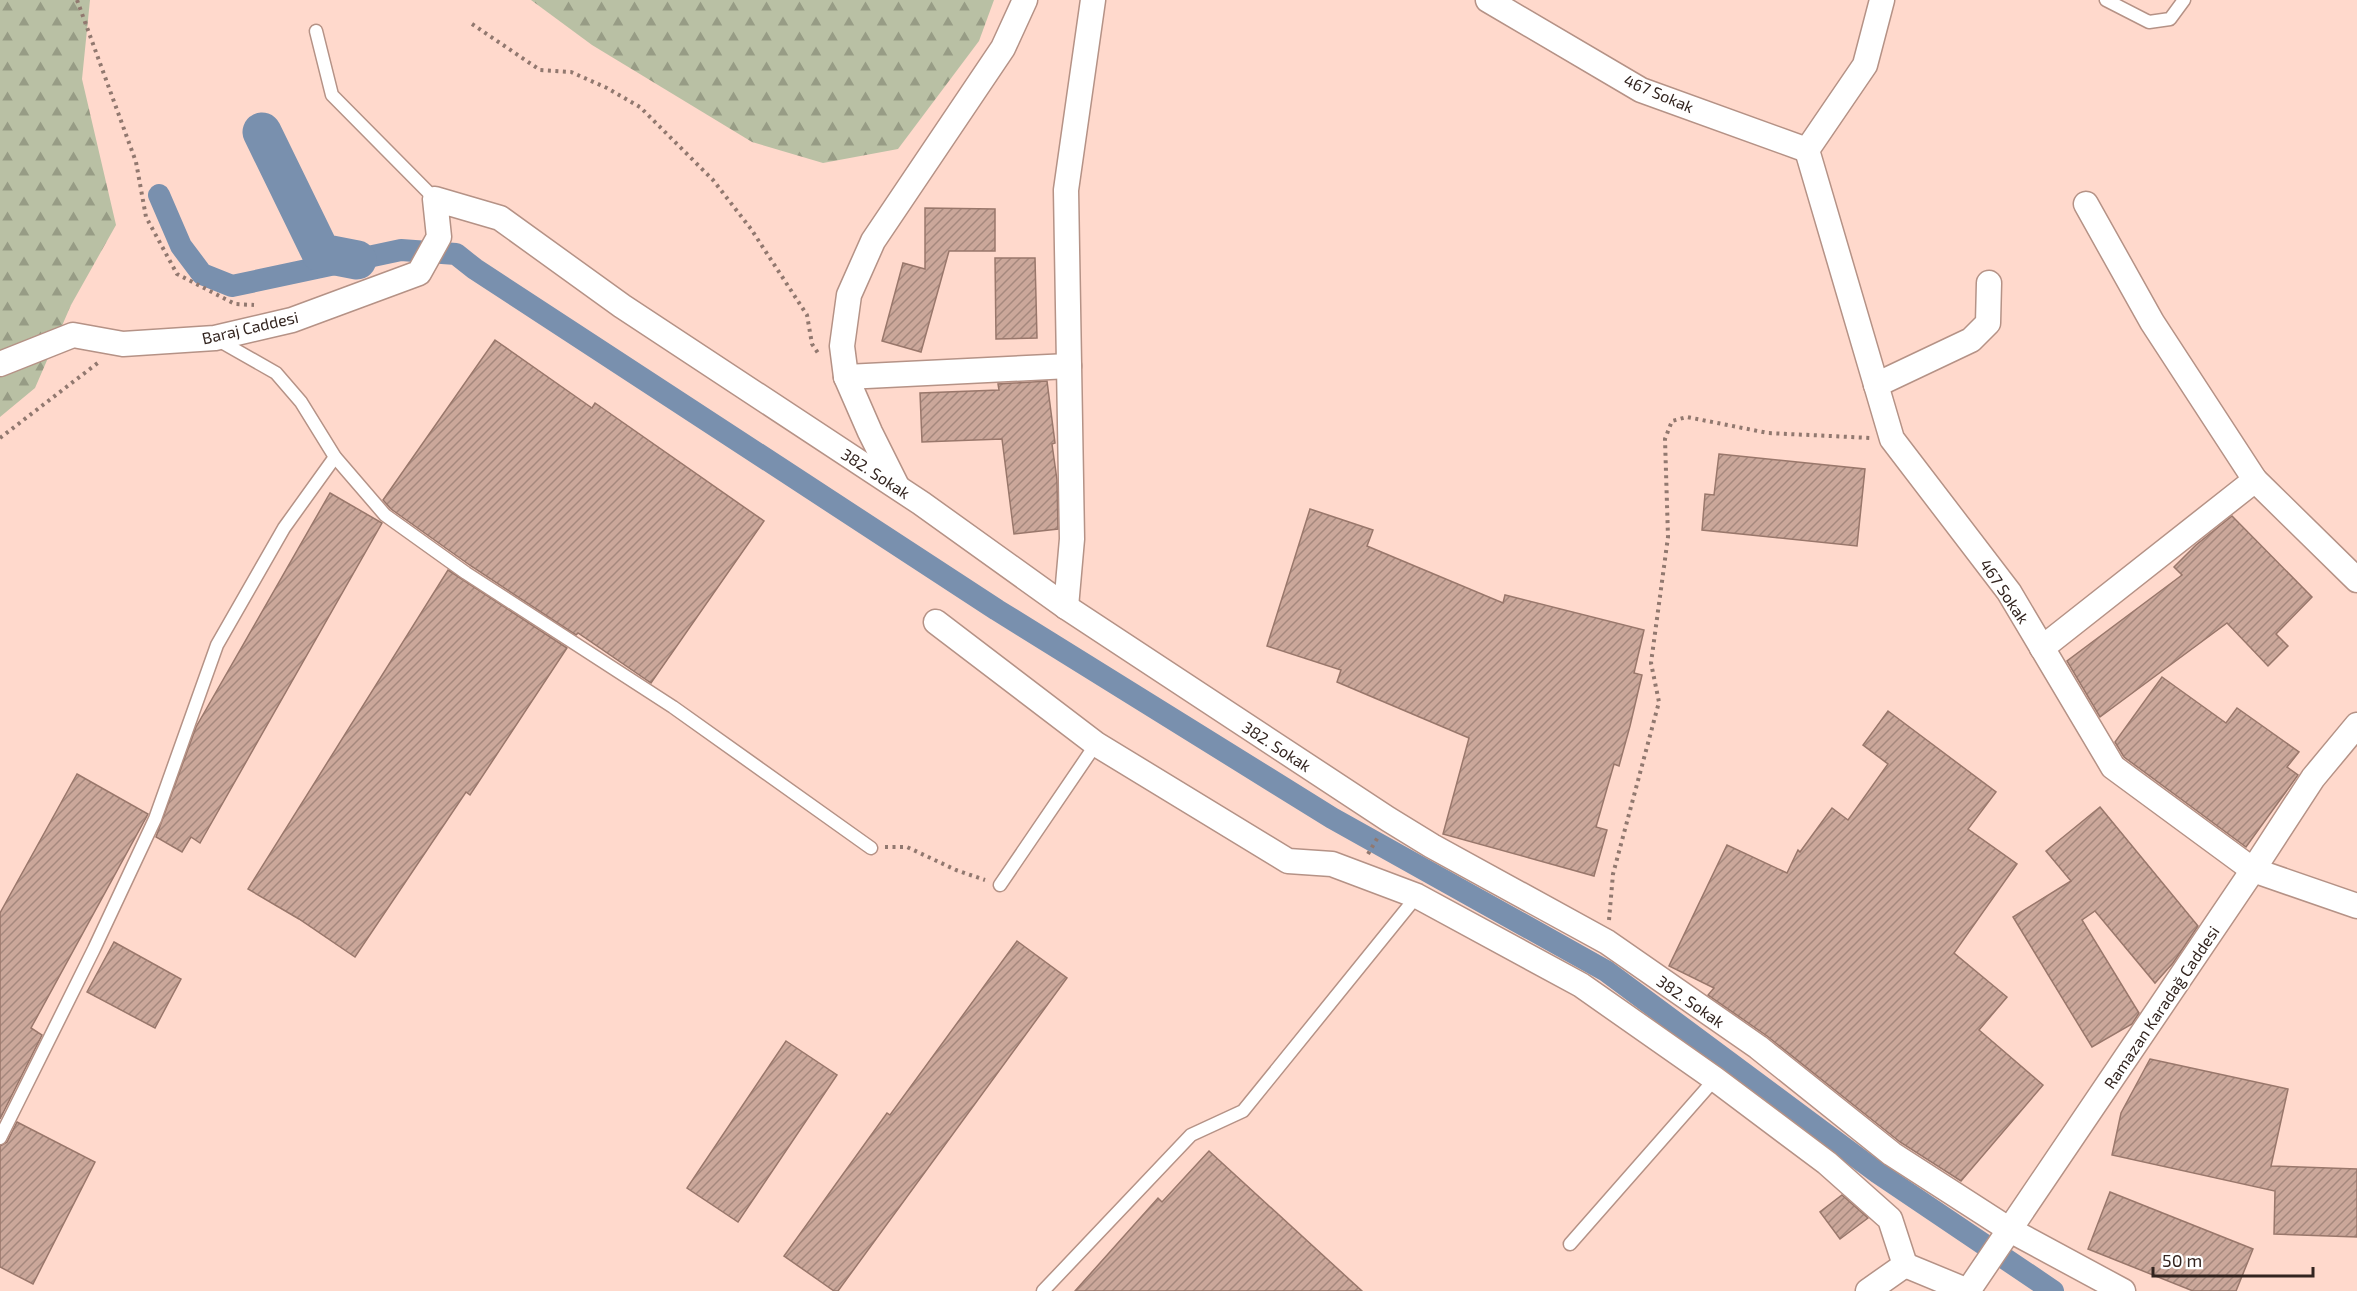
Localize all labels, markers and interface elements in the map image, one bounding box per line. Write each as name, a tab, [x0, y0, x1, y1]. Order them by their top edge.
street label: 467 Sokak	[1621, 70, 1697, 116]
street label: Baraj Caddesi	[200, 307, 300, 348]
street label: 382. Sokak	[838, 444, 914, 502]
street label: 467 Sokak	[1976, 555, 2034, 627]
street label: 382. Sokak	[1239, 717, 1315, 775]
street label: Ramazan Karadağ Caddesi	[2099, 922, 2223, 1092]
street label: 382. Sokak	[1654, 971, 1728, 1031]
scale bar	[2153, 1240, 2314, 1278]
text: 50 m	[2162, 1249, 2202, 1271]

